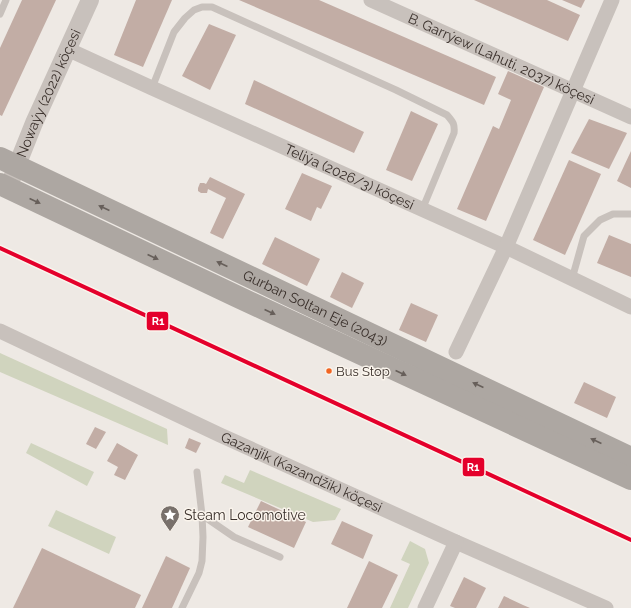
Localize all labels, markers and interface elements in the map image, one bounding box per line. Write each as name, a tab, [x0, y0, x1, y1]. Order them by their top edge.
street label: B. Garrýew (Lahuti, 2037) köçesi	[406, 10, 597, 108]
street label: Nowaýy (2022) köçesi	[13, 27, 84, 160]
street label: Teliýa (2026/3) köçesi	[282, 141, 417, 213]
one-way arrow	[30, 198, 41, 204]
one-way arrow	[99, 205, 110, 211]
one-way arrow	[147, 254, 158, 260]
one-way arrow	[216, 261, 227, 267]
street label: Gurban Soltan Eje (2043)	[240, 267, 390, 349]
one-way arrow	[265, 309, 276, 315]
line badge: R1	[146, 311, 169, 331]
text: R1	[152, 315, 165, 328]
place label: Bus Stop	[336, 364, 390, 379]
marker: Bus Stop	[324, 366, 334, 376]
one-way arrow	[395, 370, 407, 376]
one-way arrow	[473, 382, 484, 388]
street label: Gazanjik (Kazandžik) köçesi	[219, 429, 385, 515]
one-way arrow	[590, 438, 601, 444]
line badge: R1	[462, 457, 485, 477]
text: R1	[467, 461, 480, 474]
place icon: Steam Locomotive	[159, 504, 181, 532]
place label: Steam Locomotive	[184, 507, 306, 523]

